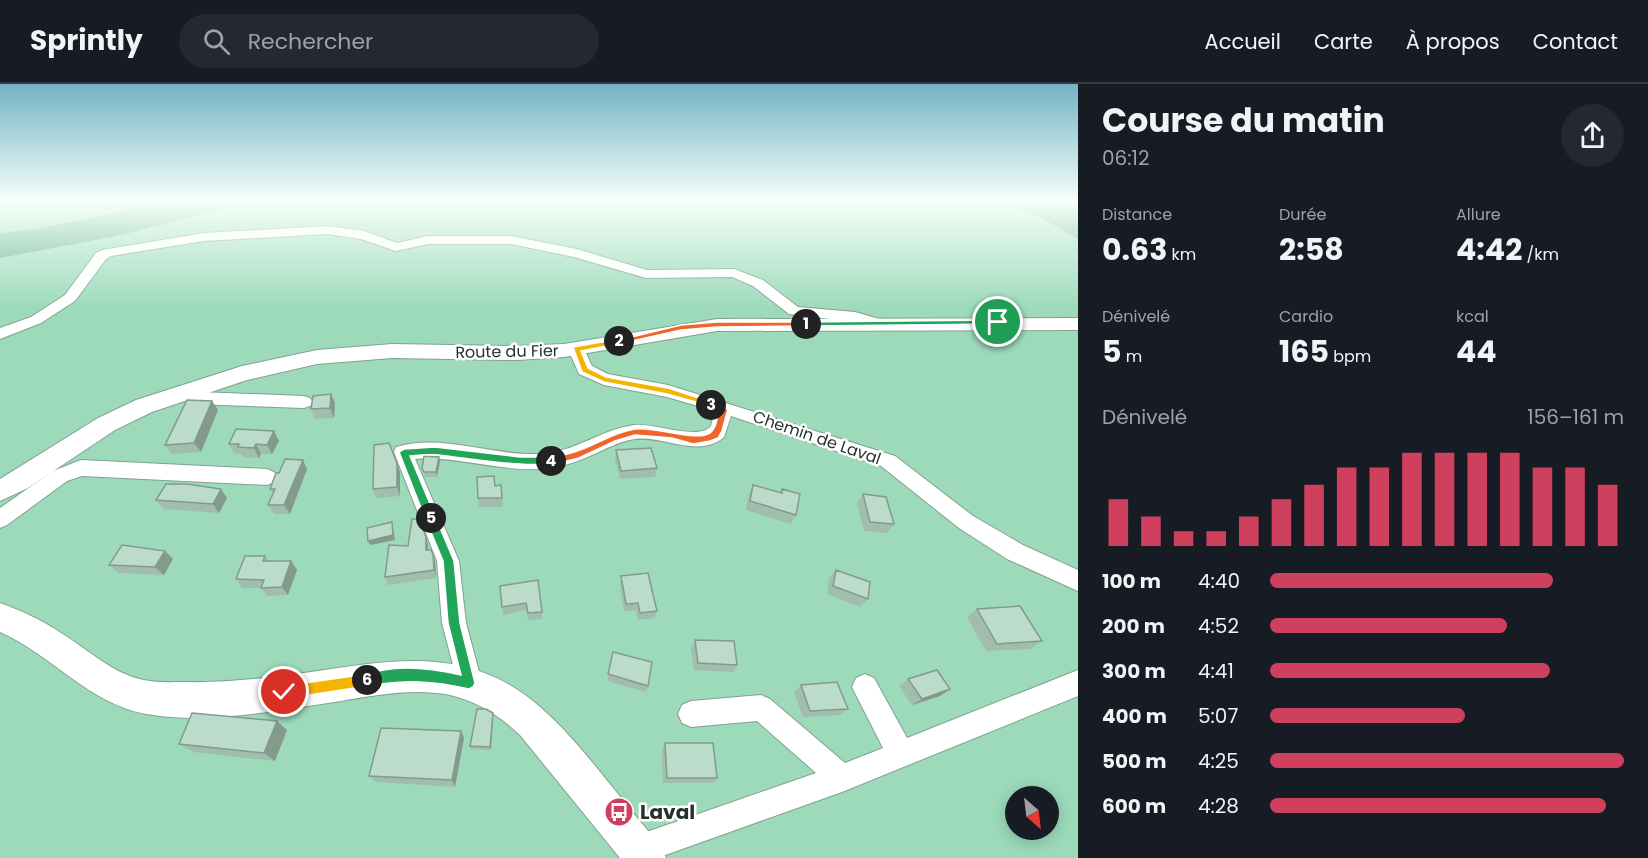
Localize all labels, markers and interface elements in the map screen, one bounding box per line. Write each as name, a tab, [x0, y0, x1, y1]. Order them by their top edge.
search box	[179, 14, 599, 68]
text: Sprintly	[30, 21, 143, 60]
icon: search	[200, 25, 233, 58]
text: Rechercher	[248, 26, 373, 57]
text: Accueil	[1204, 27, 1281, 56]
text: Carte	[1314, 27, 1373, 56]
text: À propos	[1406, 27, 1500, 56]
text: Contact	[1533, 27, 1618, 56]
text: Course du matin	[1102, 97, 1385, 144]
button: share	[1561, 104, 1624, 167]
text: 06:12	[1102, 144, 1149, 172]
text: Distance	[1102, 203, 1172, 226]
text: Durée	[1279, 203, 1326, 226]
text: Allure	[1456, 203, 1501, 226]
text: 0.63	[1102, 228, 1167, 271]
text: 2:58	[1279, 228, 1344, 271]
text: 4:42	[1456, 228, 1522, 271]
text: km	[1167, 243, 1196, 266]
text: /km	[1522, 243, 1559, 266]
pin	[972, 296, 1023, 347]
icon: arrive	[981, 305, 1014, 338]
text: Dénivelé	[1102, 305, 1170, 328]
text: Cardio	[1279, 305, 1333, 328]
text: kcal	[1456, 305, 1489, 328]
pin: 1	[791, 309, 821, 339]
text: 1	[803, 312, 809, 335]
pin: 2	[604, 326, 634, 356]
text: 2	[614, 329, 624, 352]
text: 5	[1102, 330, 1122, 373]
text: 165	[1279, 330, 1329, 373]
text: 44	[1456, 330, 1497, 373]
street label: Route du Fier	[455, 339, 559, 364]
text: m	[1122, 345, 1142, 368]
text: bpm	[1329, 345, 1371, 368]
pin: 3	[696, 390, 726, 420]
text: 3	[706, 393, 716, 416]
text: Dénivelé	[1102, 403, 1187, 431]
text: 156–161 m	[1527, 403, 1624, 431]
street label: Chemin de Laval	[750, 405, 884, 470]
pin: 4	[536, 446, 566, 476]
text: 4	[546, 449, 556, 472]
pin: 5	[416, 503, 446, 533]
text: 5	[426, 506, 436, 529]
text: 100 m	[1102, 567, 1161, 595]
text: 4:40	[1198, 567, 1240, 595]
text: 200 m	[1102, 612, 1165, 640]
text: 4:52	[1198, 612, 1239, 640]
text: 300 m	[1102, 657, 1166, 685]
text: 4:41	[1198, 657, 1234, 685]
pin: 6	[352, 665, 382, 695]
pin	[258, 666, 309, 717]
text: 6	[362, 668, 372, 691]
icon: check	[267, 675, 300, 708]
text: 400 m	[1102, 702, 1167, 730]
text: 5:07	[1198, 702, 1238, 730]
text: 500 m	[1102, 747, 1167, 775]
text: 4:25	[1198, 747, 1239, 775]
north arrow	[1005, 786, 1059, 840]
map controls	[1005, 786, 1059, 840]
text: 600 m	[1102, 792, 1166, 820]
text: 4:28	[1198, 792, 1239, 820]
bus stop icon: Laval	[603, 796, 635, 828]
place label: Laval	[640, 798, 695, 826]

